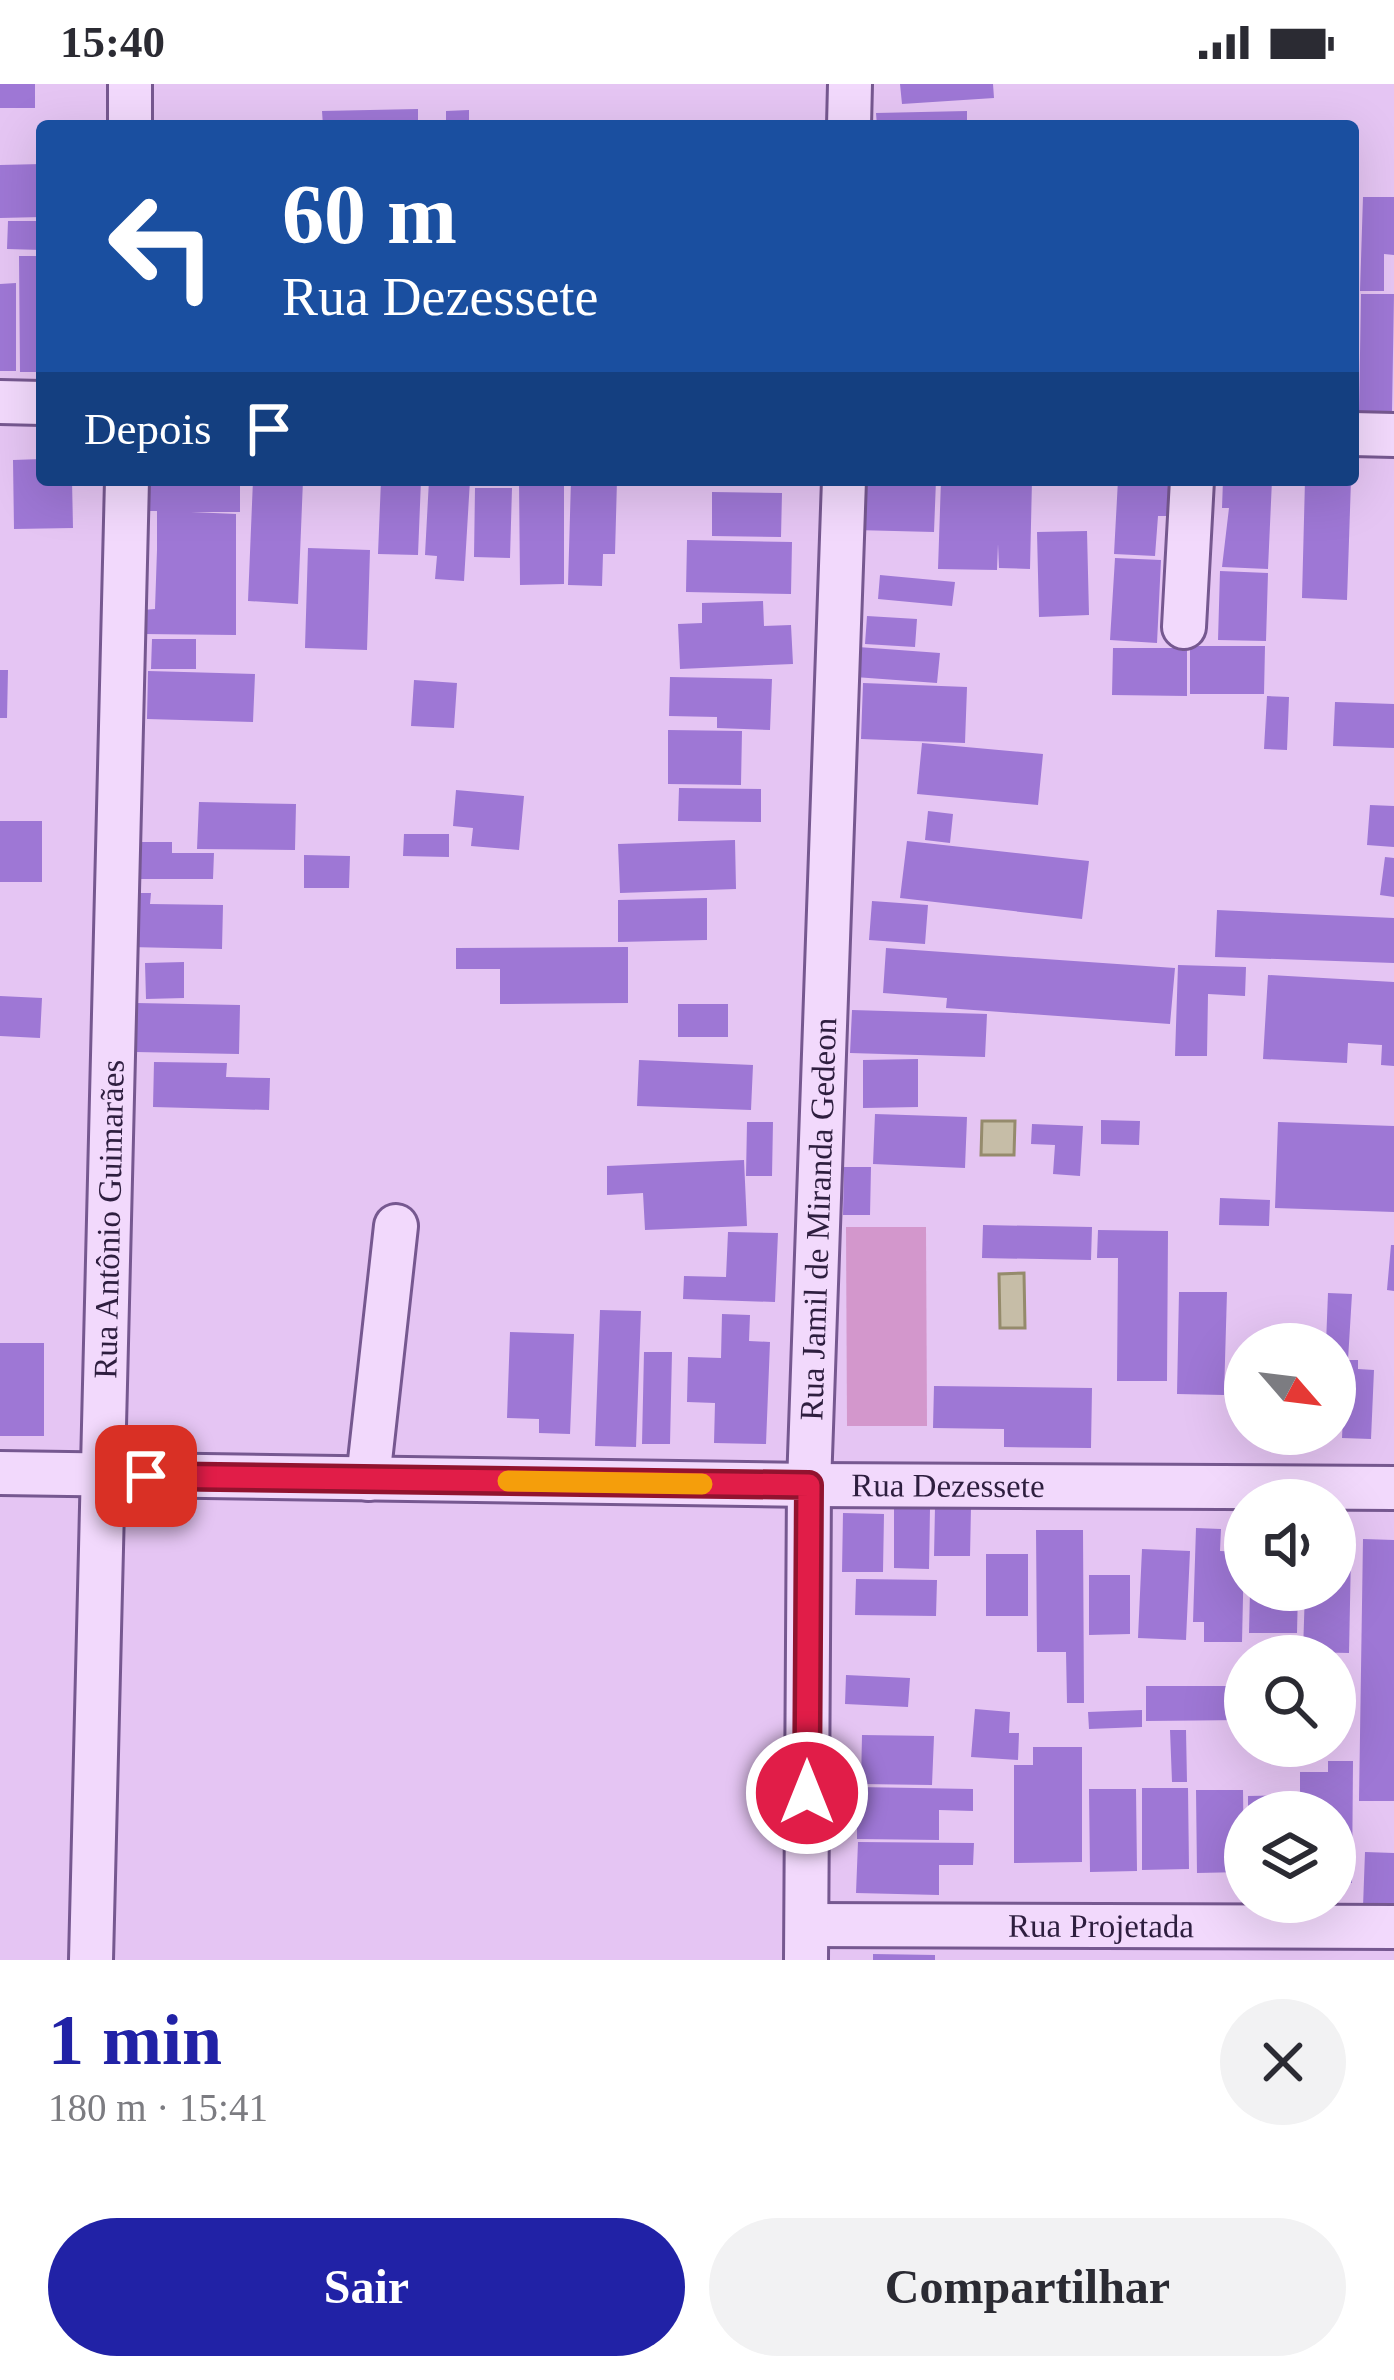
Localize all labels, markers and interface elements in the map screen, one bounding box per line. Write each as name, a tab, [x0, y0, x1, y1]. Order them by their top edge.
text: 15:40	[60, 17, 165, 67]
icon: left	[84, 168, 240, 324]
text: 60 m	[282, 168, 457, 261]
text: Rua Dezessete	[282, 267, 598, 327]
icon: arrive	[236, 396, 302, 462]
text: Depois	[84, 404, 212, 454]
street label: Rua Jamil de Miranda Gedeon	[793, 1017, 843, 1421]
street label: Rua Antônio Guimarães	[87, 1059, 131, 1379]
north arrow	[1224, 1323, 1356, 1455]
map controls	[1224, 1323, 1356, 1923]
pin	[95, 1425, 197, 1527]
icon: arrive	[113, 1443, 179, 1509]
street label: Rua Dezessete	[851, 1467, 1045, 1504]
button: sound	[1224, 1479, 1356, 1611]
button: search	[1224, 1635, 1356, 1767]
position arrow	[744, 1730, 870, 1856]
button: layers	[1224, 1791, 1356, 1923]
street label: Rua Projetada	[1008, 1908, 1194, 1944]
button: close	[1220, 1999, 1346, 2125]
text: 1 min	[48, 2000, 222, 2080]
text: 180 m · 15:41	[48, 2086, 268, 2129]
button: Sair	[48, 2218, 685, 2356]
button: Compartilhar	[709, 2218, 1346, 2356]

